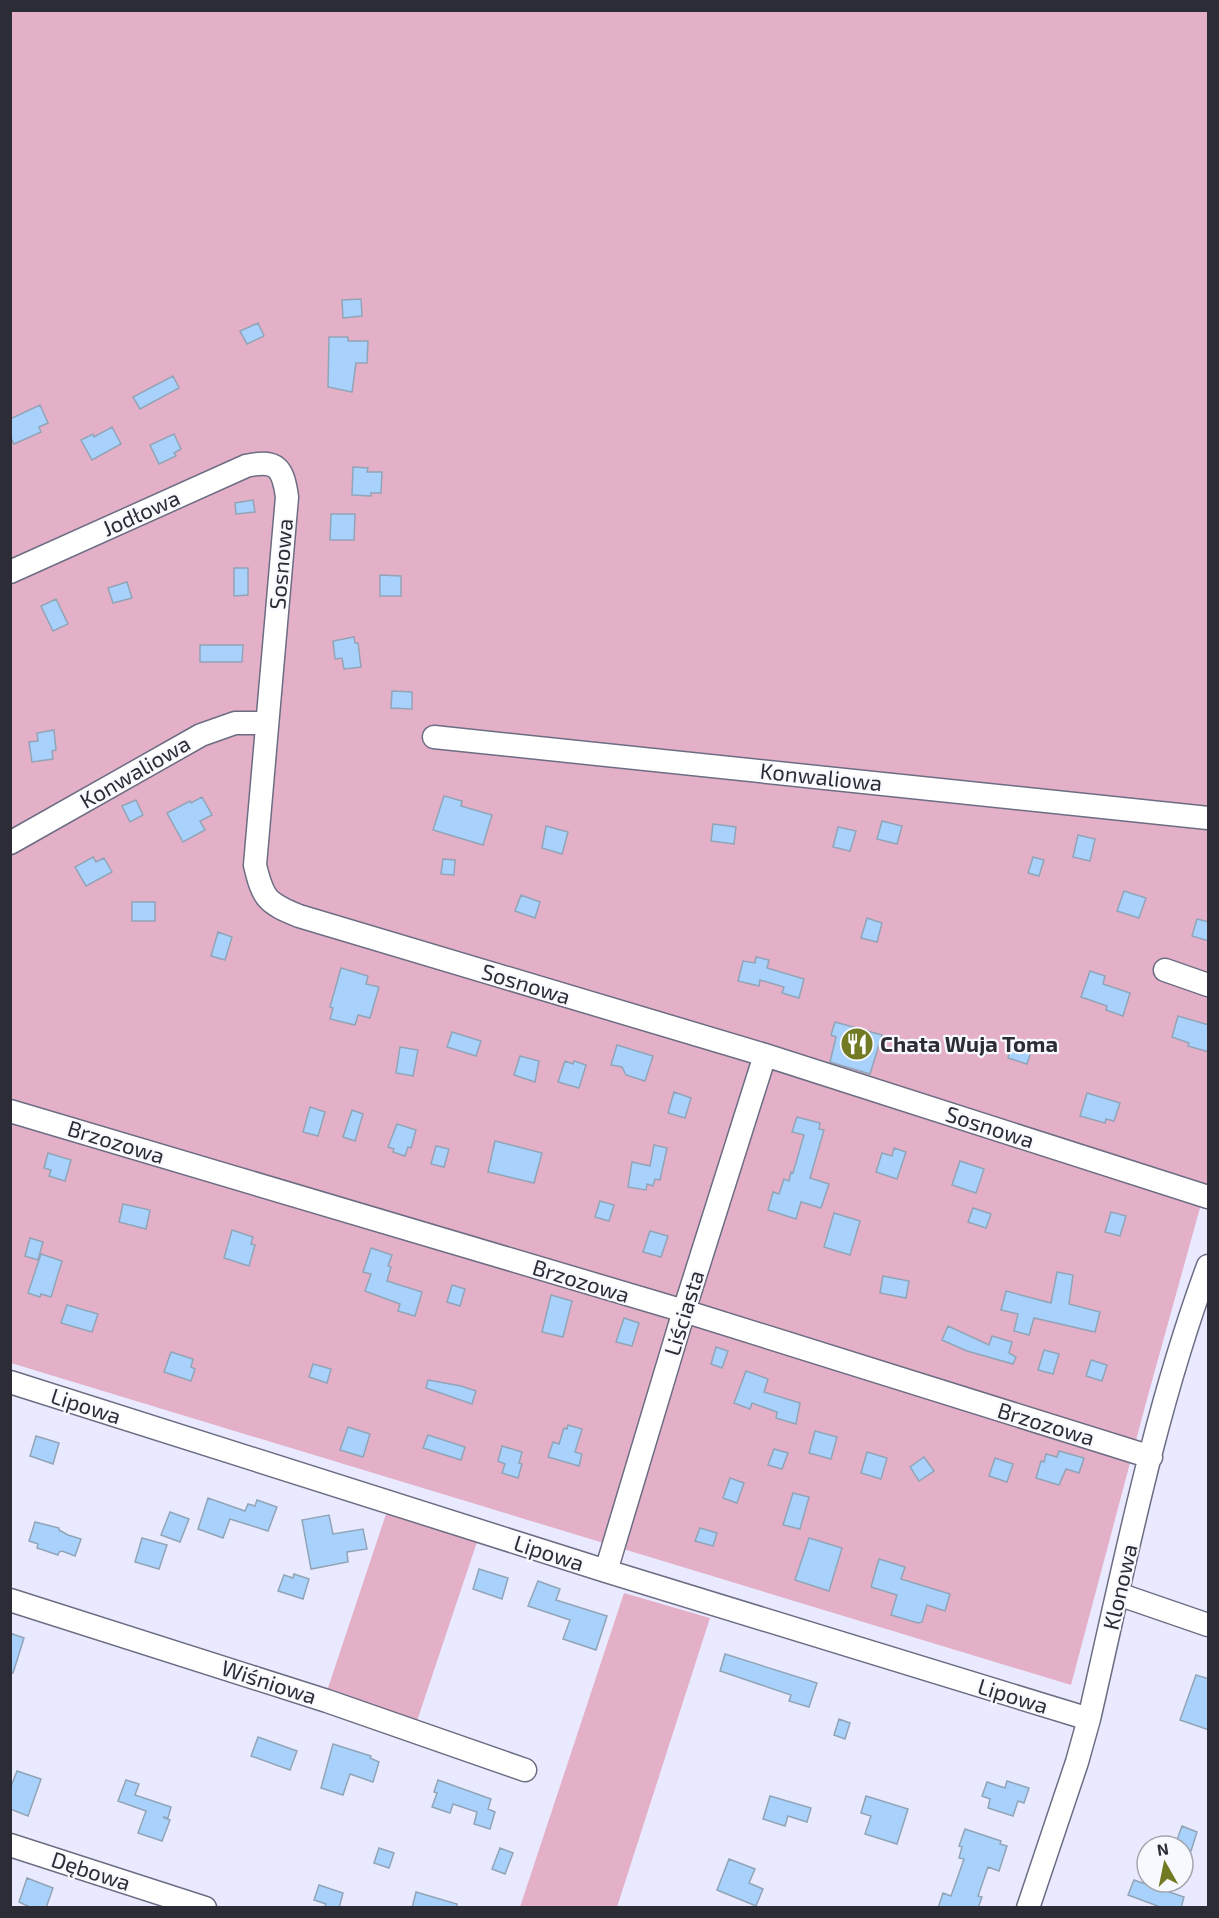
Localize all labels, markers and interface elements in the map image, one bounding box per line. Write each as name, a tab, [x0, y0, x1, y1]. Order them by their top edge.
street label: Jodłowa	[98, 483, 184, 541]
street label: Sosnowa	[263, 517, 297, 611]
street label: Konwaliowa	[75, 729, 194, 813]
street label: Konwaliowa	[759, 757, 883, 795]
street label: Sosnowa	[479, 957, 574, 1009]
restaurant icon: Chata Wuja Toma	[839, 1026, 875, 1062]
place label: Chata Wuja Toma	[880, 1030, 1058, 1056]
street label: Sosnowa	[943, 1100, 1038, 1153]
street label: Brzozowa	[65, 1114, 168, 1168]
street label: Brzozowa	[530, 1253, 633, 1307]
street label: Liściasta	[658, 1267, 708, 1359]
street label: Lipowa	[48, 1382, 125, 1429]
street label: Brzozowa	[995, 1396, 1098, 1450]
street label: Lipowa	[511, 1529, 588, 1576]
street label: Klonowa	[1097, 1541, 1142, 1632]
street label: Wiśniowa	[219, 1653, 320, 1709]
street label: Lipowa	[975, 1672, 1052, 1718]
north arrow	[1135, 1834, 1195, 1894]
text: N	[1155, 1838, 1170, 1859]
street label: Dębowa	[49, 1845, 134, 1895]

